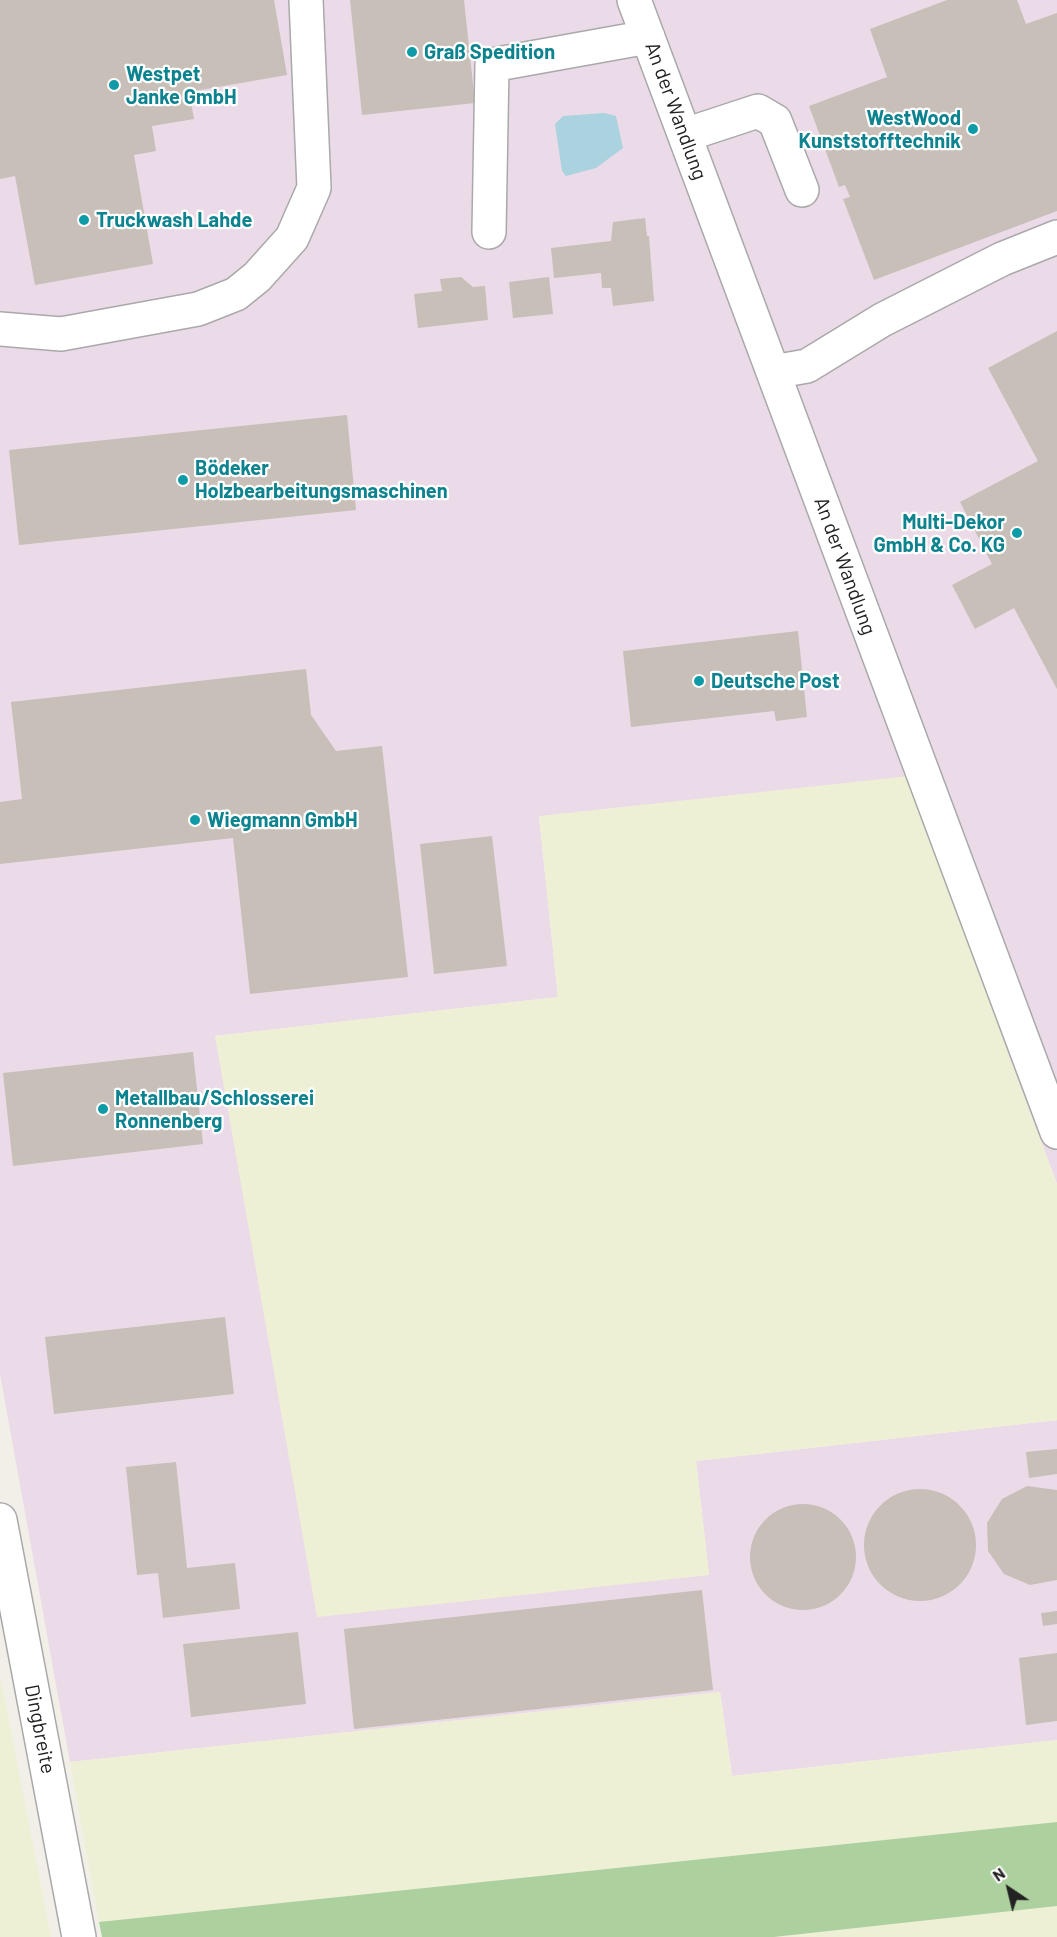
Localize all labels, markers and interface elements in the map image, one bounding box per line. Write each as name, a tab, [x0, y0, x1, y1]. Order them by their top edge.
street label: An der Wandlung	[640, 39, 712, 183]
place label: Graß Spedition	[424, 40, 555, 64]
marker: Graß Spedition	[405, 45, 419, 59]
place label: Westpet Janke GmbH	[126, 62, 237, 109]
marker: Westpet Janke GmbH	[107, 78, 121, 92]
place label: WestWood Kunststofftechnik	[798, 106, 961, 153]
marker: WestWood Kunststofftechnik	[966, 122, 980, 136]
place label: Truckwash Lahde	[96, 208, 252, 232]
marker: Truckwash Lahde	[77, 213, 91, 227]
place label: Bödeker Holzbearbeitungsmaschinen	[195, 456, 448, 503]
marker: Bödeker Holzbearbeitungsmaschinen	[176, 473, 190, 487]
street label: An der Wandlung	[809, 494, 881, 638]
place label: Multi-Dekor GmbH & Co. KG	[874, 510, 1005, 557]
marker: Multi-Dekor GmbH & Co. KG	[1010, 526, 1024, 540]
place label: Deutsche Post	[711, 669, 839, 693]
marker: Deutsche Post	[692, 674, 706, 688]
place label: Wiegmann GmbH	[207, 808, 358, 832]
marker: Wiegmann GmbH	[188, 813, 202, 827]
place label: Metallbau/Schlosserei Ronnenberg	[115, 1086, 314, 1133]
marker: Metallbau/Schlosserei Ronnenberg	[96, 1102, 110, 1116]
street label: Dingbreite	[20, 1682, 60, 1776]
north arrow	[979, 1859, 1039, 1919]
text: N	[989, 1863, 1008, 1885]

